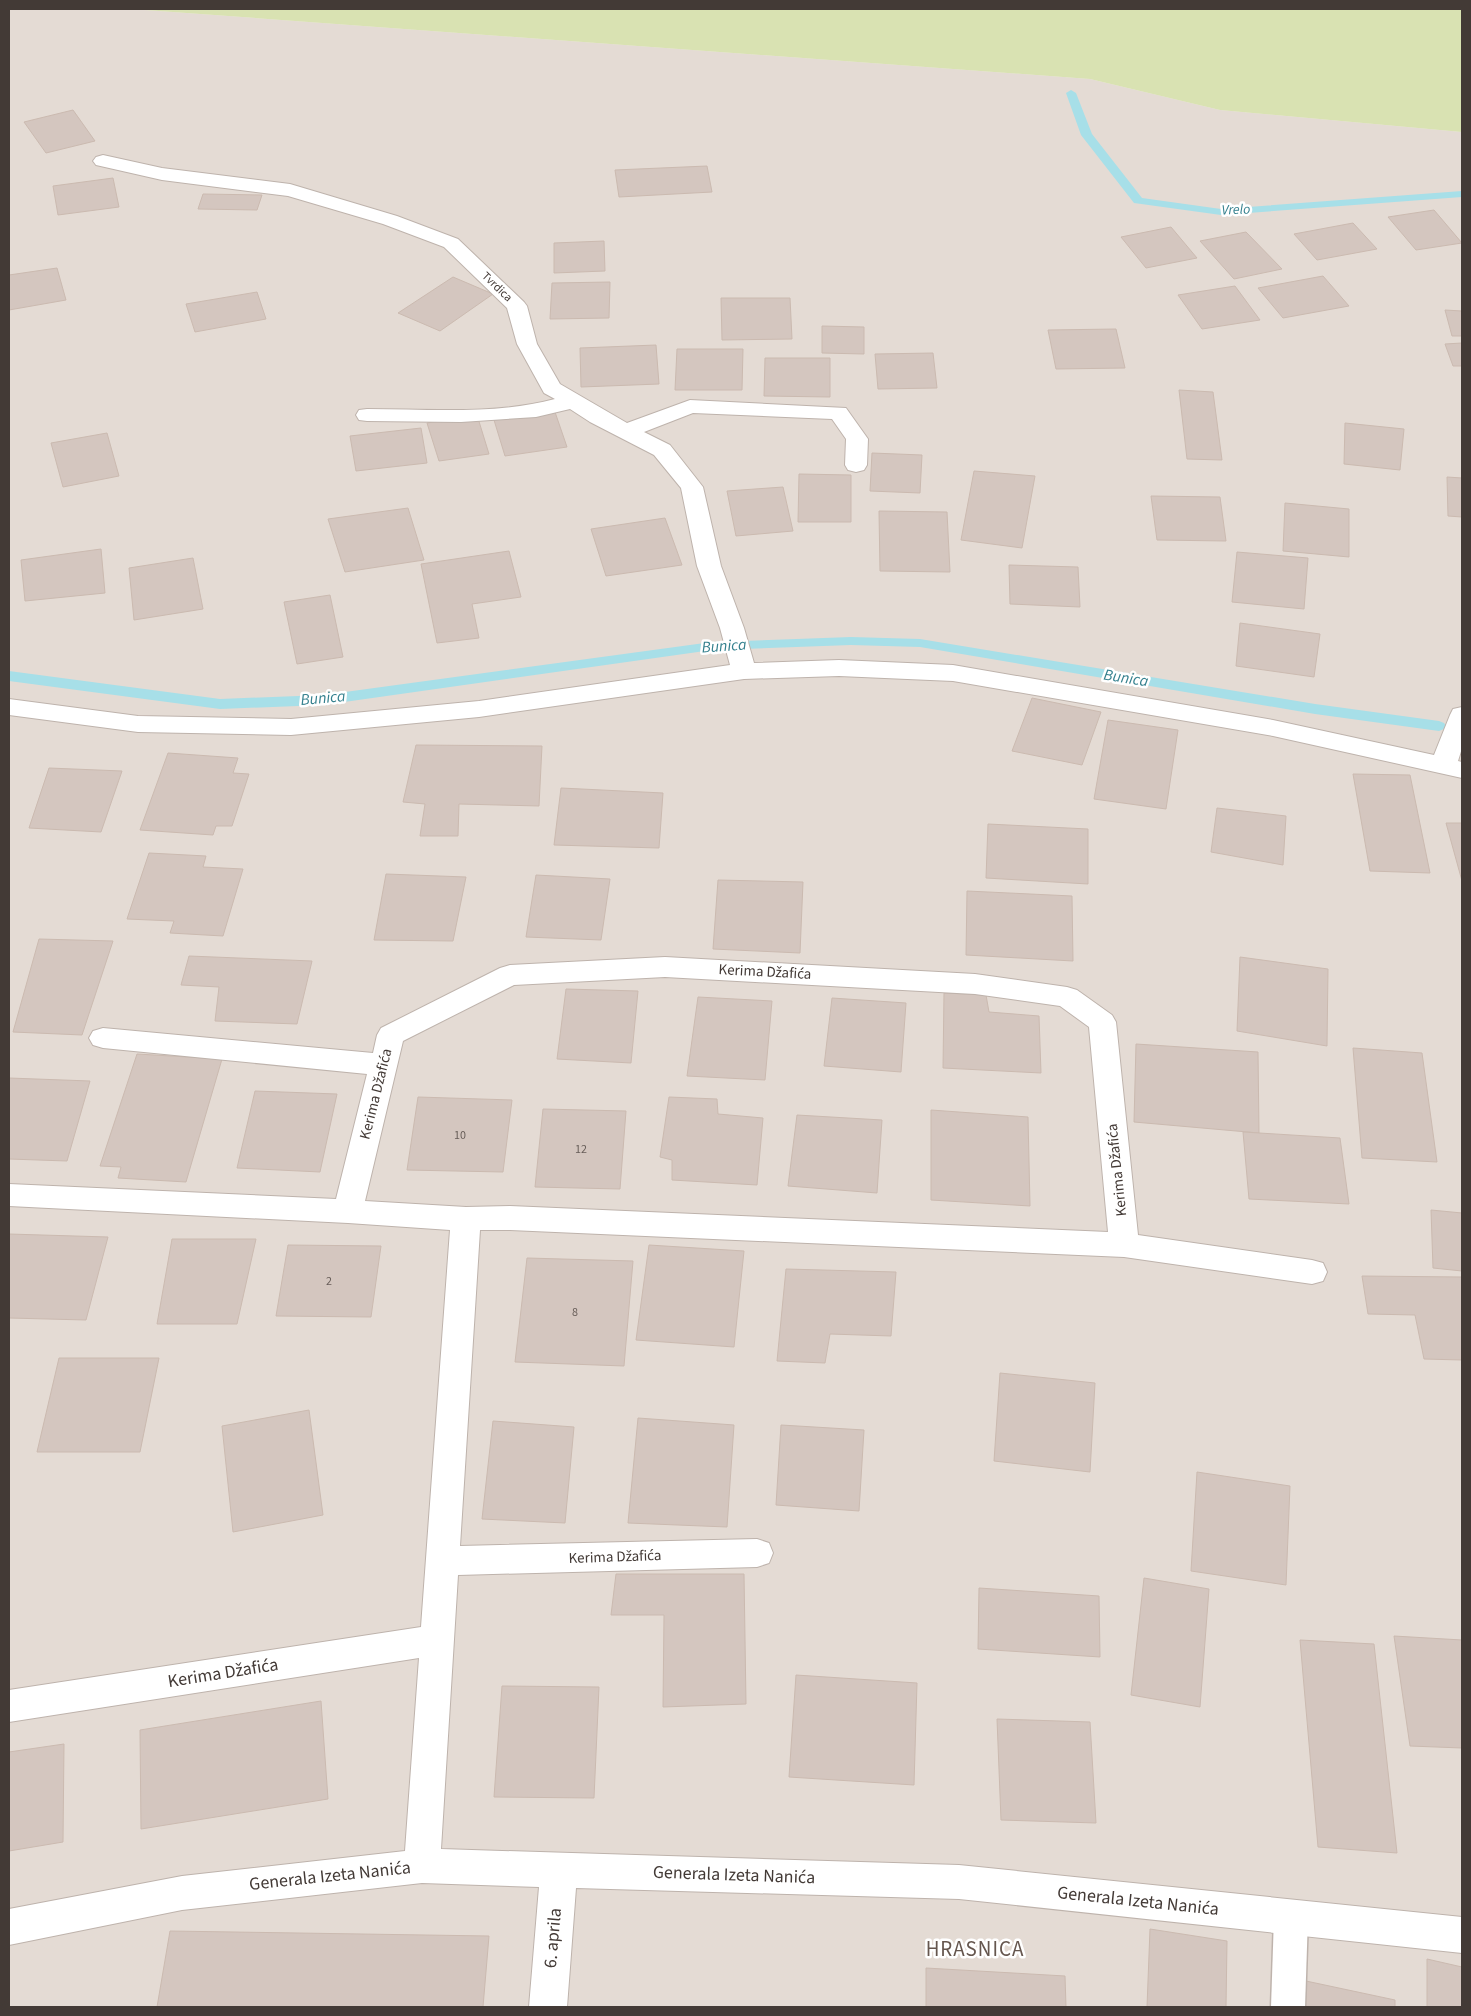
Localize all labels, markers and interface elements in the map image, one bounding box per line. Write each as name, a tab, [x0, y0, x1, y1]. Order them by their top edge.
water label: Vrelo	[1221, 200, 1251, 220]
street label: Tvrdica	[478, 268, 516, 306]
water label: Bunica	[701, 633, 748, 659]
water label: Bunica	[1102, 664, 1150, 692]
water label: Bunica	[300, 685, 347, 711]
street label: Kerima Džafića	[718, 959, 812, 985]
street label: Kerima Džafića	[355, 1046, 397, 1142]
street label: Kerima Džafića	[1102, 1123, 1132, 1217]
house number: 10	[454, 1127, 466, 1144]
house number: 12	[575, 1141, 587, 1158]
house number: 2	[326, 1273, 332, 1290]
house number: 8	[572, 1304, 578, 1321]
street label: Kerima Džafića	[568, 1545, 662, 1569]
street label: Kerima Džafića	[166, 1652, 280, 1694]
street label: Generala Izeta Nanića	[248, 1855, 412, 1897]
street label: Generala Izeta Nanića	[652, 1860, 816, 1890]
street label: Generala Izeta Nanića	[1056, 1880, 1220, 1922]
street label: 6. aprila	[538, 1907, 568, 1969]
district label: HRASNICA	[926, 1934, 1024, 1964]

